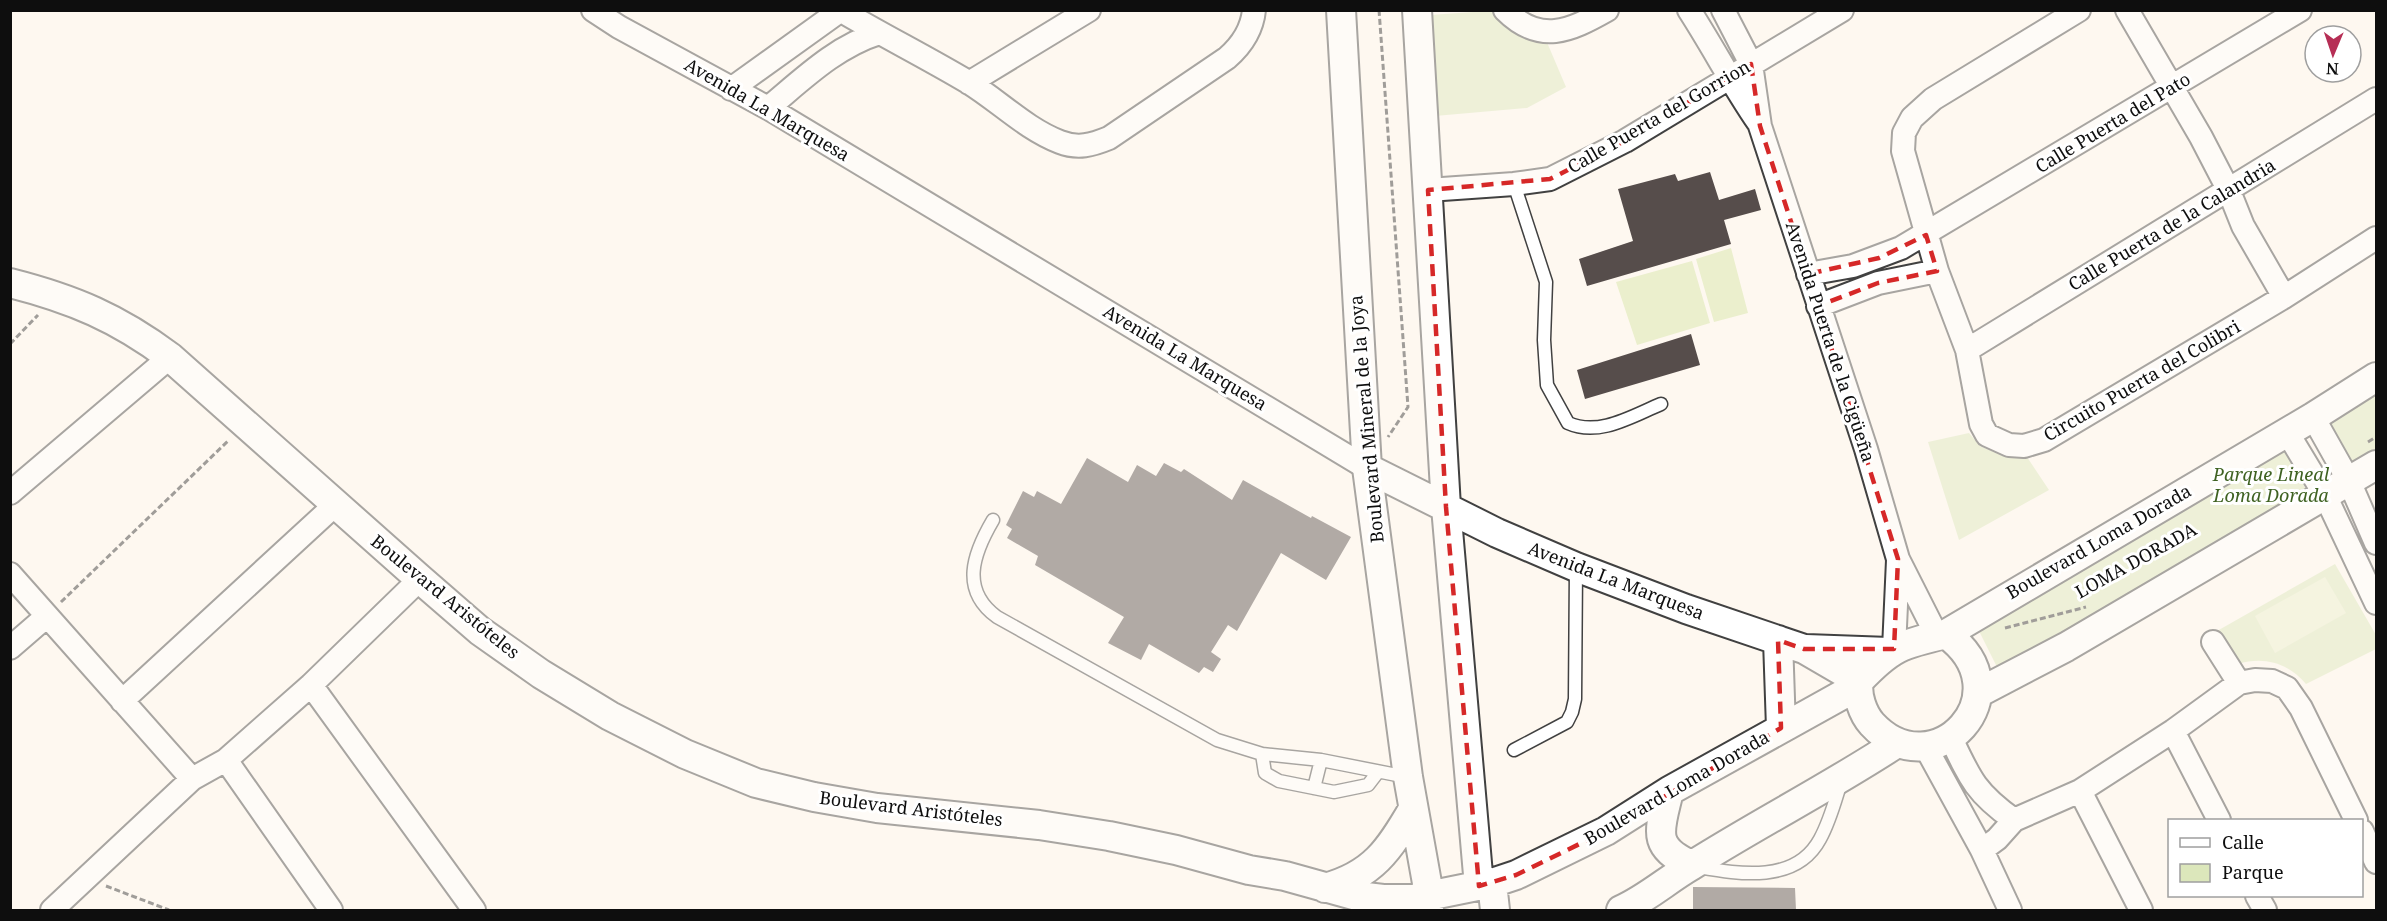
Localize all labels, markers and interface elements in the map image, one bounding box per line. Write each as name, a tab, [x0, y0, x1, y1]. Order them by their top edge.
north arrow	[2303, 24, 2363, 84]
street label: Avenida La Marquesa	[681, 52, 854, 166]
street label: Calle Puerta del Gorrion	[1563, 54, 1755, 178]
text: N	[2325, 58, 2339, 80]
street label: Calle Puerta del Pato	[2030, 66, 2194, 178]
street label: Calle Puerta de la Calandria	[2063, 153, 2280, 296]
street label: Avenida Puerta de la Cigüeña	[1781, 218, 1881, 465]
street label: Boulevard Mineral de la Joya	[1343, 294, 1389, 544]
street label: Avenida La Marquesa	[1099, 299, 1272, 416]
street label: Circuito Puerta del Colibri	[2039, 314, 2244, 446]
park label: Parque Lineal Loma Dorada	[2212, 462, 2330, 507]
street label: Boulevard Loma Dorada	[2002, 478, 2195, 604]
street label: LOMA DORADA	[2071, 517, 2201, 603]
street label: Boulevard Aristóteles	[366, 529, 525, 664]
street label: Avenida La Marquesa	[1525, 535, 1708, 625]
street label: Boulevard Loma Dorada	[1580, 724, 1773, 850]
street label: Boulevard Aristóteles	[818, 785, 1004, 831]
legend	[2168, 819, 2363, 897]
text: Calle	[2222, 830, 2264, 854]
text: Parque	[2222, 860, 2284, 884]

